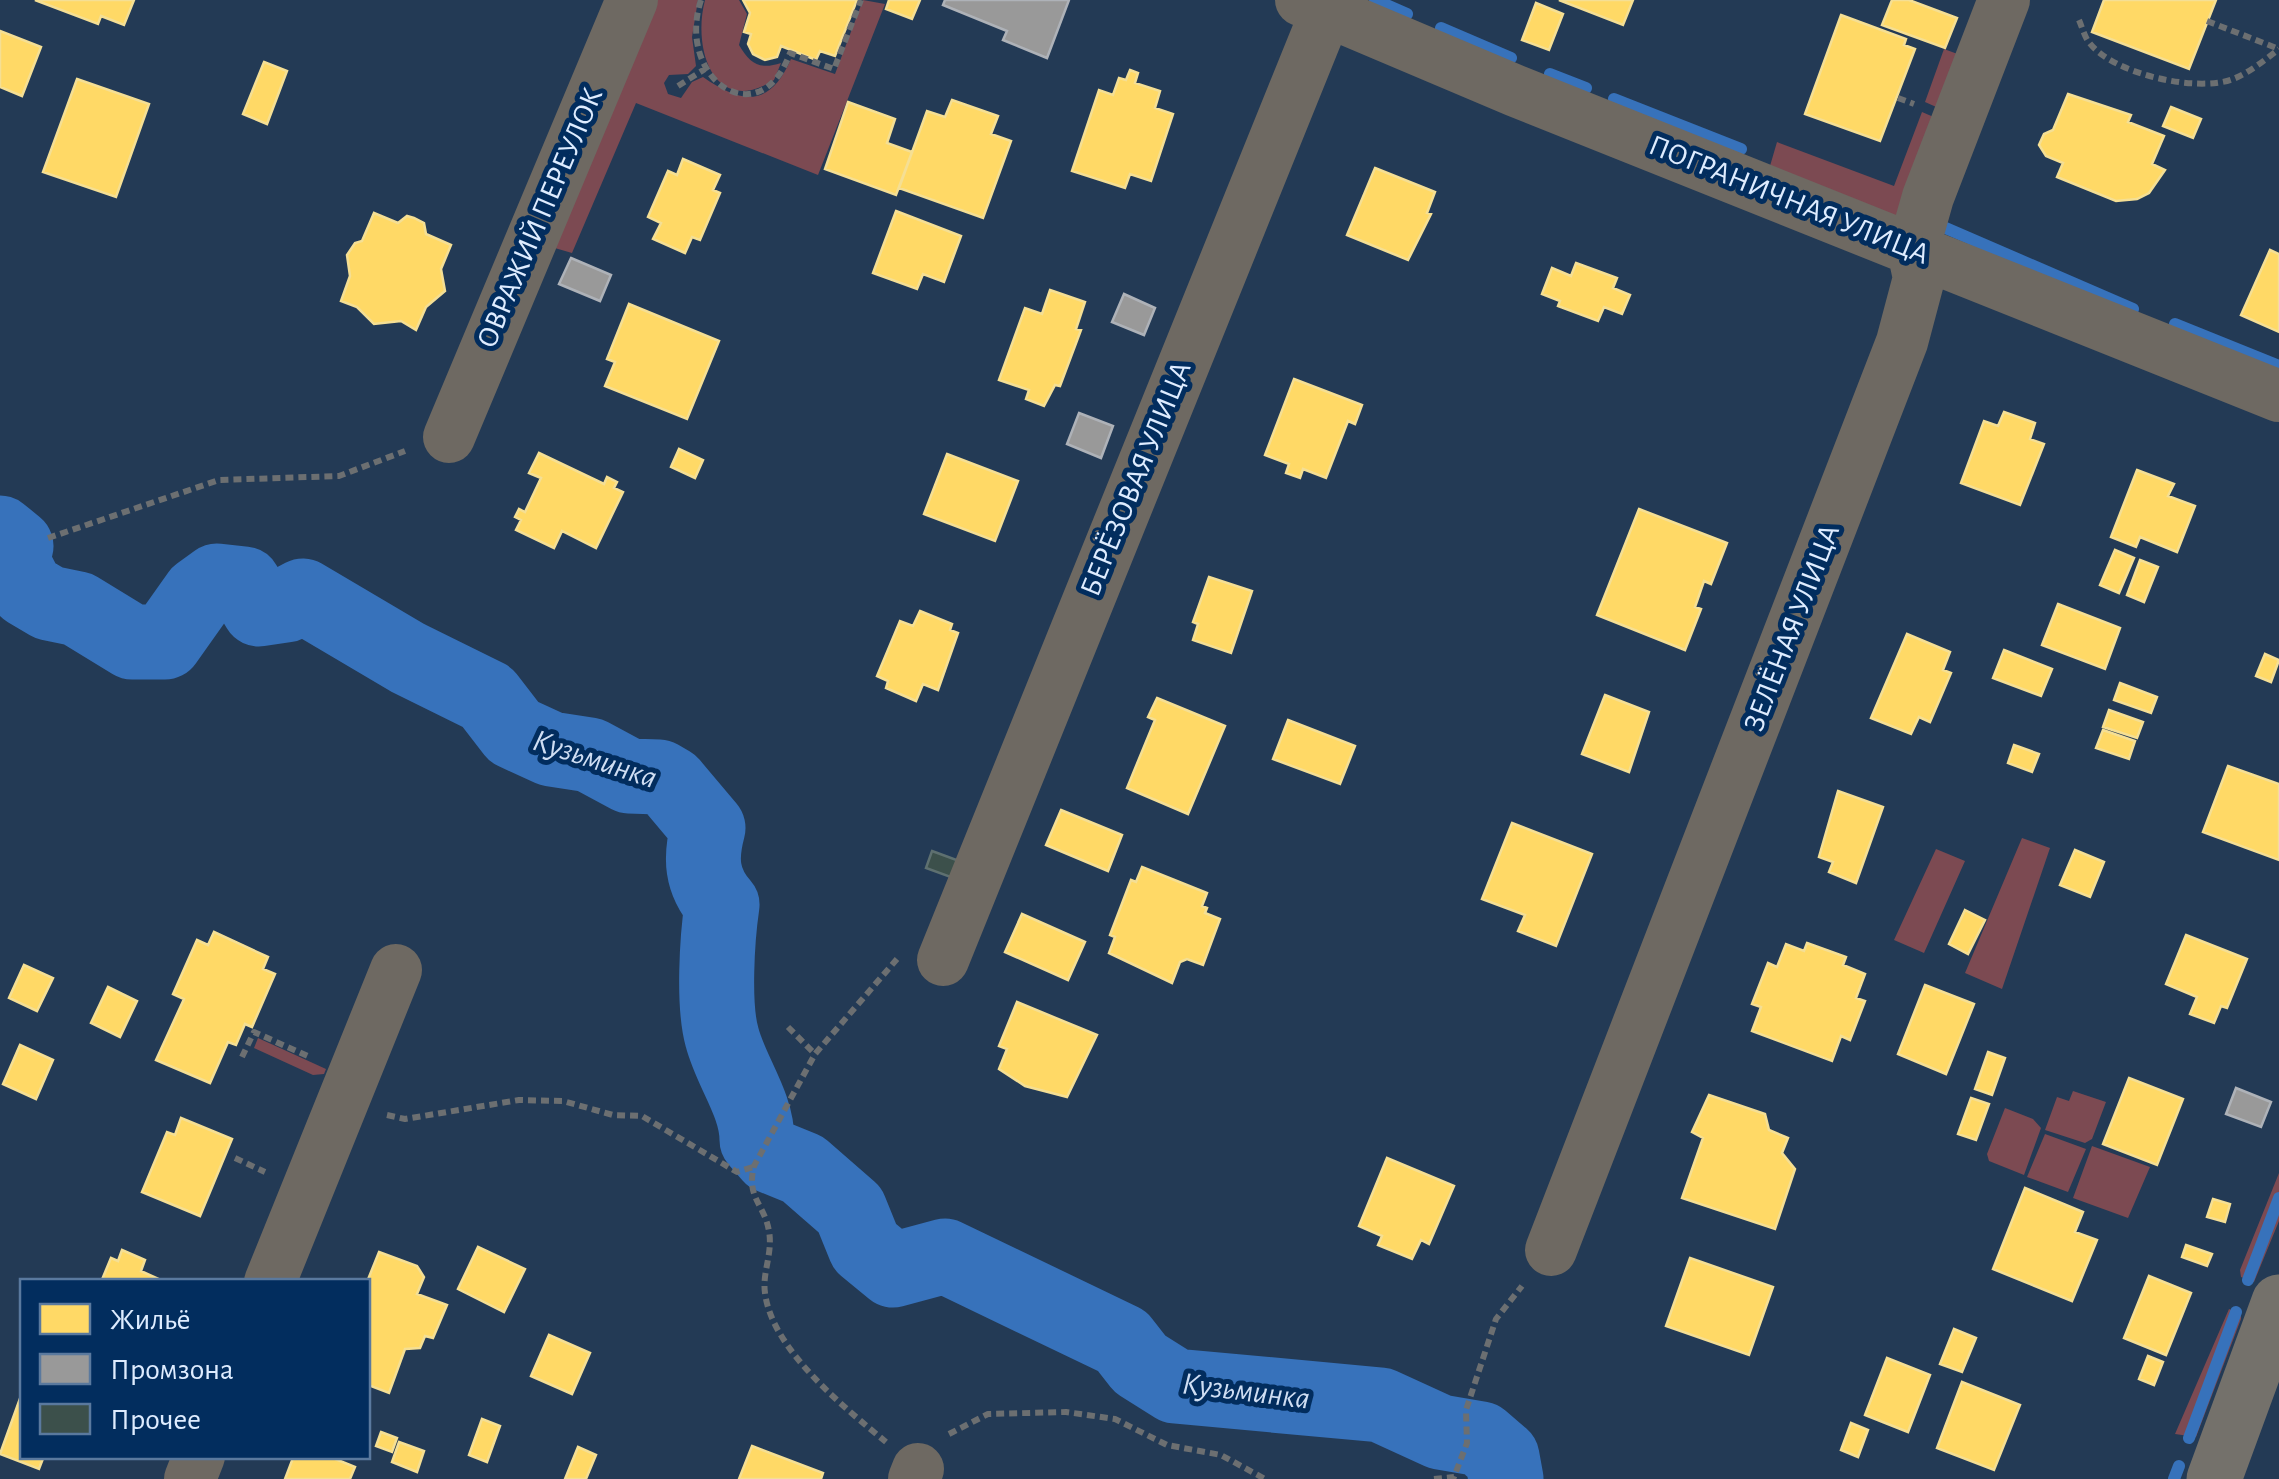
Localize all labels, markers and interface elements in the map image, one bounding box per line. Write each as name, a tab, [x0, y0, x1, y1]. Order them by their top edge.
street label: ОВРАЖИЙ ПЕРЕУЛОК	[471, 83, 608, 352]
street label: ПОГРАНИЧНАЯ УЛИЦА	[1645, 130, 1933, 270]
street label: БЕРЁЗОВАЯ УЛИЦА	[1074, 357, 1197, 601]
street label: ЗЕЛЁНАЯ УЛИЦА	[1738, 520, 1845, 736]
water label: Кузьминка	[529, 724, 661, 794]
legend	[20, 1279, 370, 1459]
text: Жильё	[110, 1305, 191, 1335]
text: Промзона	[110, 1355, 234, 1385]
water label: Кузьминка	[1181, 1367, 1311, 1415]
text: Прочее	[110, 1405, 201, 1435]

